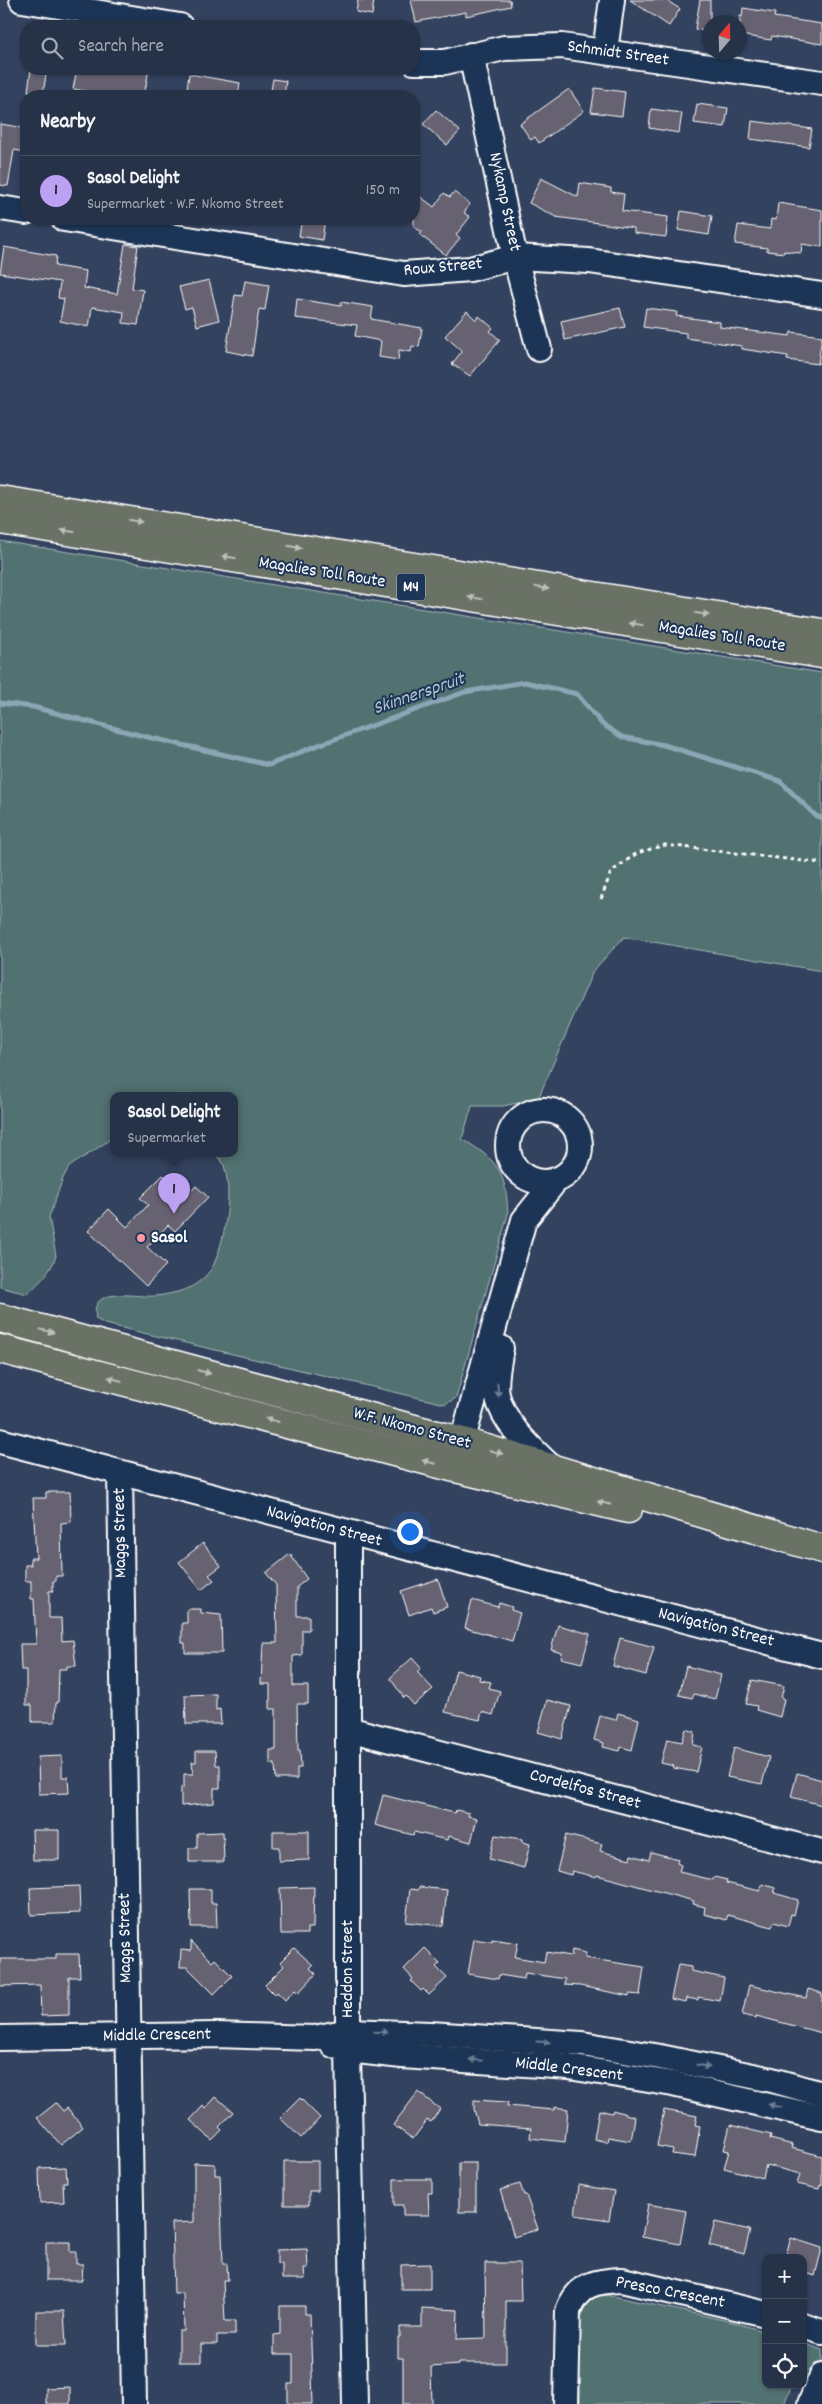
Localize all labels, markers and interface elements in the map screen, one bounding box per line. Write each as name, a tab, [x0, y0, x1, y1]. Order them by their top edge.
north arrow	[702, 15, 747, 60]
search box	[20, 20, 420, 75]
icon: search	[38, 34, 66, 62]
text: Search here	[78, 34, 164, 61]
street label: Schmidt Street	[566, 35, 671, 74]
text: Nearby	[40, 108, 95, 138]
street label: Nykamp Street	[481, 150, 527, 254]
text: Sasol Delight	[87, 166, 180, 193]
text: 1	[54, 179, 58, 202]
text: 150 m	[366, 179, 400, 202]
text: Supermarket · W.F. Nkomo Street	[87, 193, 284, 216]
street label: Roux Street	[403, 252, 484, 284]
one-way arrow	[127, 518, 143, 526]
one-way arrow	[60, 527, 76, 535]
one-way arrow	[287, 544, 303, 552]
street label: Magalies Toll Route	[257, 551, 387, 595]
one-way arrow	[220, 553, 236, 561]
road number: M4	[397, 574, 425, 600]
one-way arrow	[534, 584, 550, 592]
one-way arrow	[467, 593, 483, 601]
one-way arrow	[694, 610, 710, 618]
street label: Magalies Toll Route	[657, 615, 787, 659]
one-way arrow	[627, 619, 643, 627]
water label: Skinnerspruit	[370, 666, 470, 723]
popup	[110, 1092, 238, 1157]
text: Sasol Delight	[128, 1100, 220, 1127]
text: Supermarket	[128, 1127, 206, 1150]
pin: 1	[158, 1173, 190, 1214]
place label: Sasol	[151, 1226, 188, 1251]
marker: Sasol	[135, 1232, 147, 1244]
one-way arrow	[40, 1327, 55, 1335]
one-way arrow	[197, 1369, 212, 1377]
one-way arrow	[107, 1375, 122, 1383]
one-way arrow	[494, 1382, 502, 1398]
street label: W.F. Nkomo Street	[350, 1401, 474, 1457]
one-way arrow	[264, 1416, 279, 1424]
one-way arrow	[489, 1448, 504, 1456]
one-way arrow	[421, 1457, 436, 1465]
street label: Maggs Street	[108, 1487, 134, 1578]
one-way arrow	[597, 1499, 612, 1507]
street label: Navigation Street	[263, 1500, 385, 1555]
your location	[397, 1519, 423, 1545]
street label: Navigation Street	[655, 1602, 777, 1655]
street label: Cordelfos Street	[527, 1763, 644, 1817]
street label: Maggs Street	[113, 1892, 139, 1983]
street label: Heddon Street	[336, 1920, 361, 2018]
street label: Middle Crescent	[103, 2023, 212, 2049]
one-way arrow	[373, 2028, 389, 2036]
one-way arrow	[535, 2038, 551, 2046]
street label: Middle Crescent	[514, 2051, 625, 2089]
one-way arrow	[468, 2056, 484, 2064]
one-way arrow	[696, 2062, 711, 2070]
one-way arrow	[767, 2102, 782, 2110]
map controls	[762, 2254, 807, 2389]
button: +	[762, 2254, 807, 2299]
street label: Presco Crescent	[613, 2270, 727, 2316]
button: −	[762, 2299, 807, 2344]
button: locate	[762, 2344, 807, 2389]

